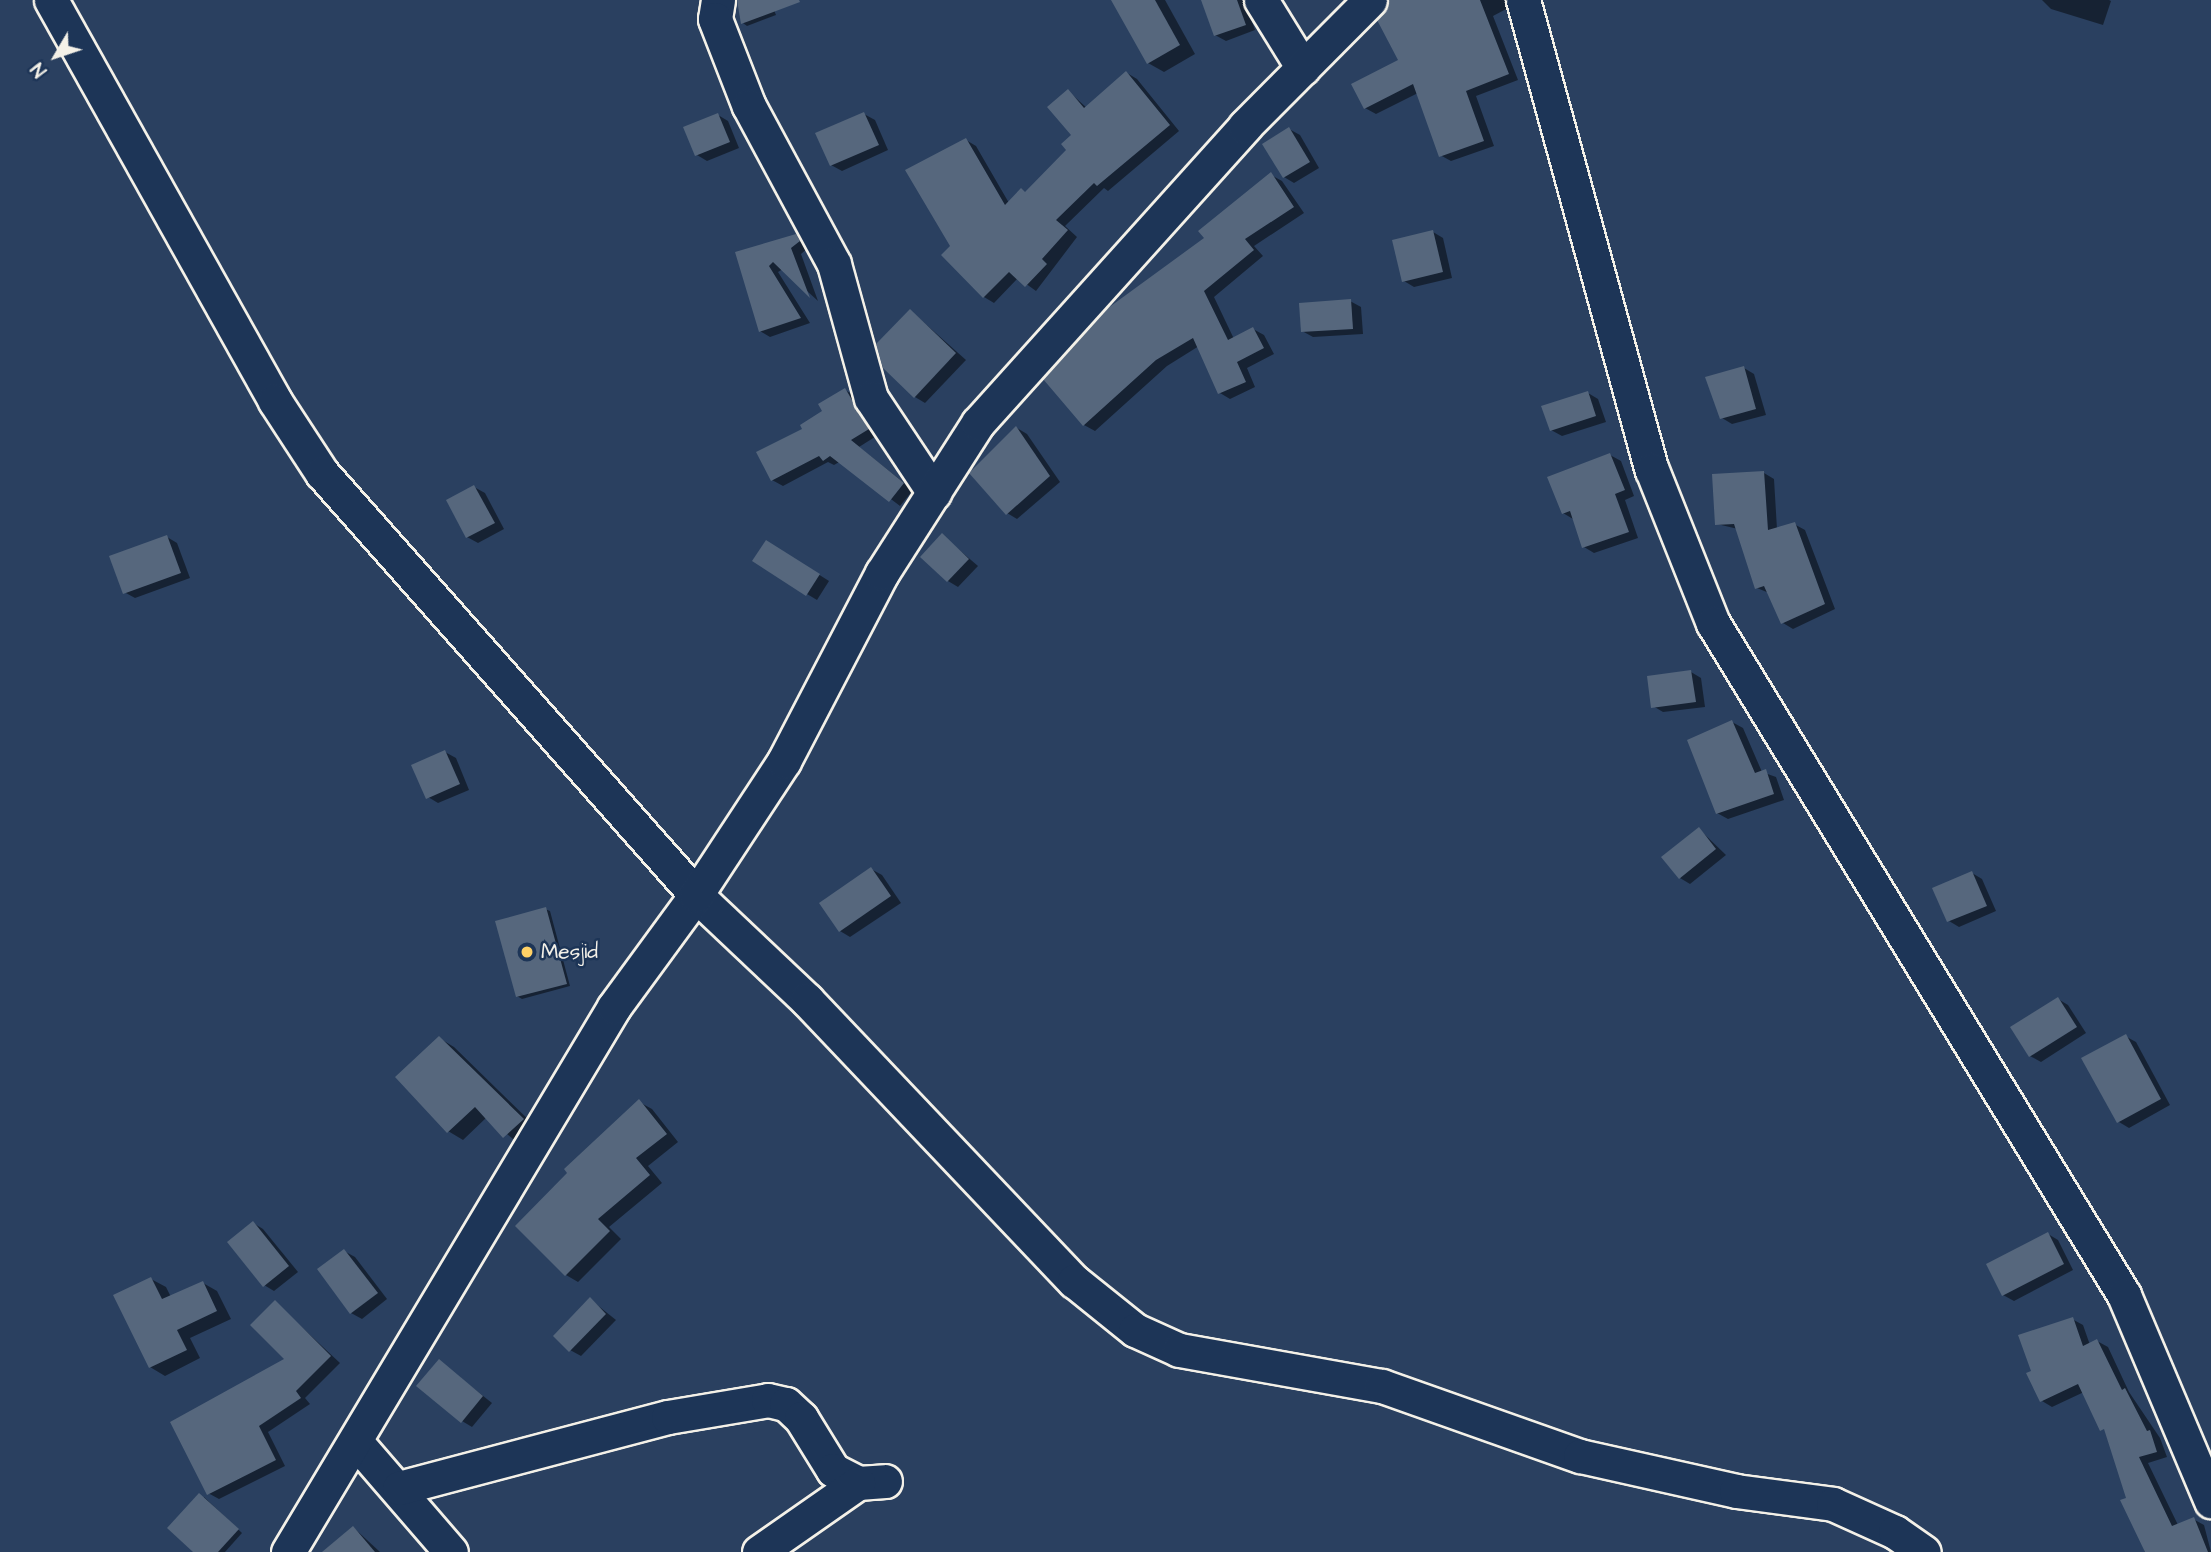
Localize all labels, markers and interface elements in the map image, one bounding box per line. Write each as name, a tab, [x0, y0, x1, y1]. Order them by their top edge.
north arrow	[21, 21, 91, 91]
text: N	[25, 56, 54, 83]
place label: Mesjid	[541, 939, 598, 965]
marker: Mesjid	[519, 944, 535, 960]

